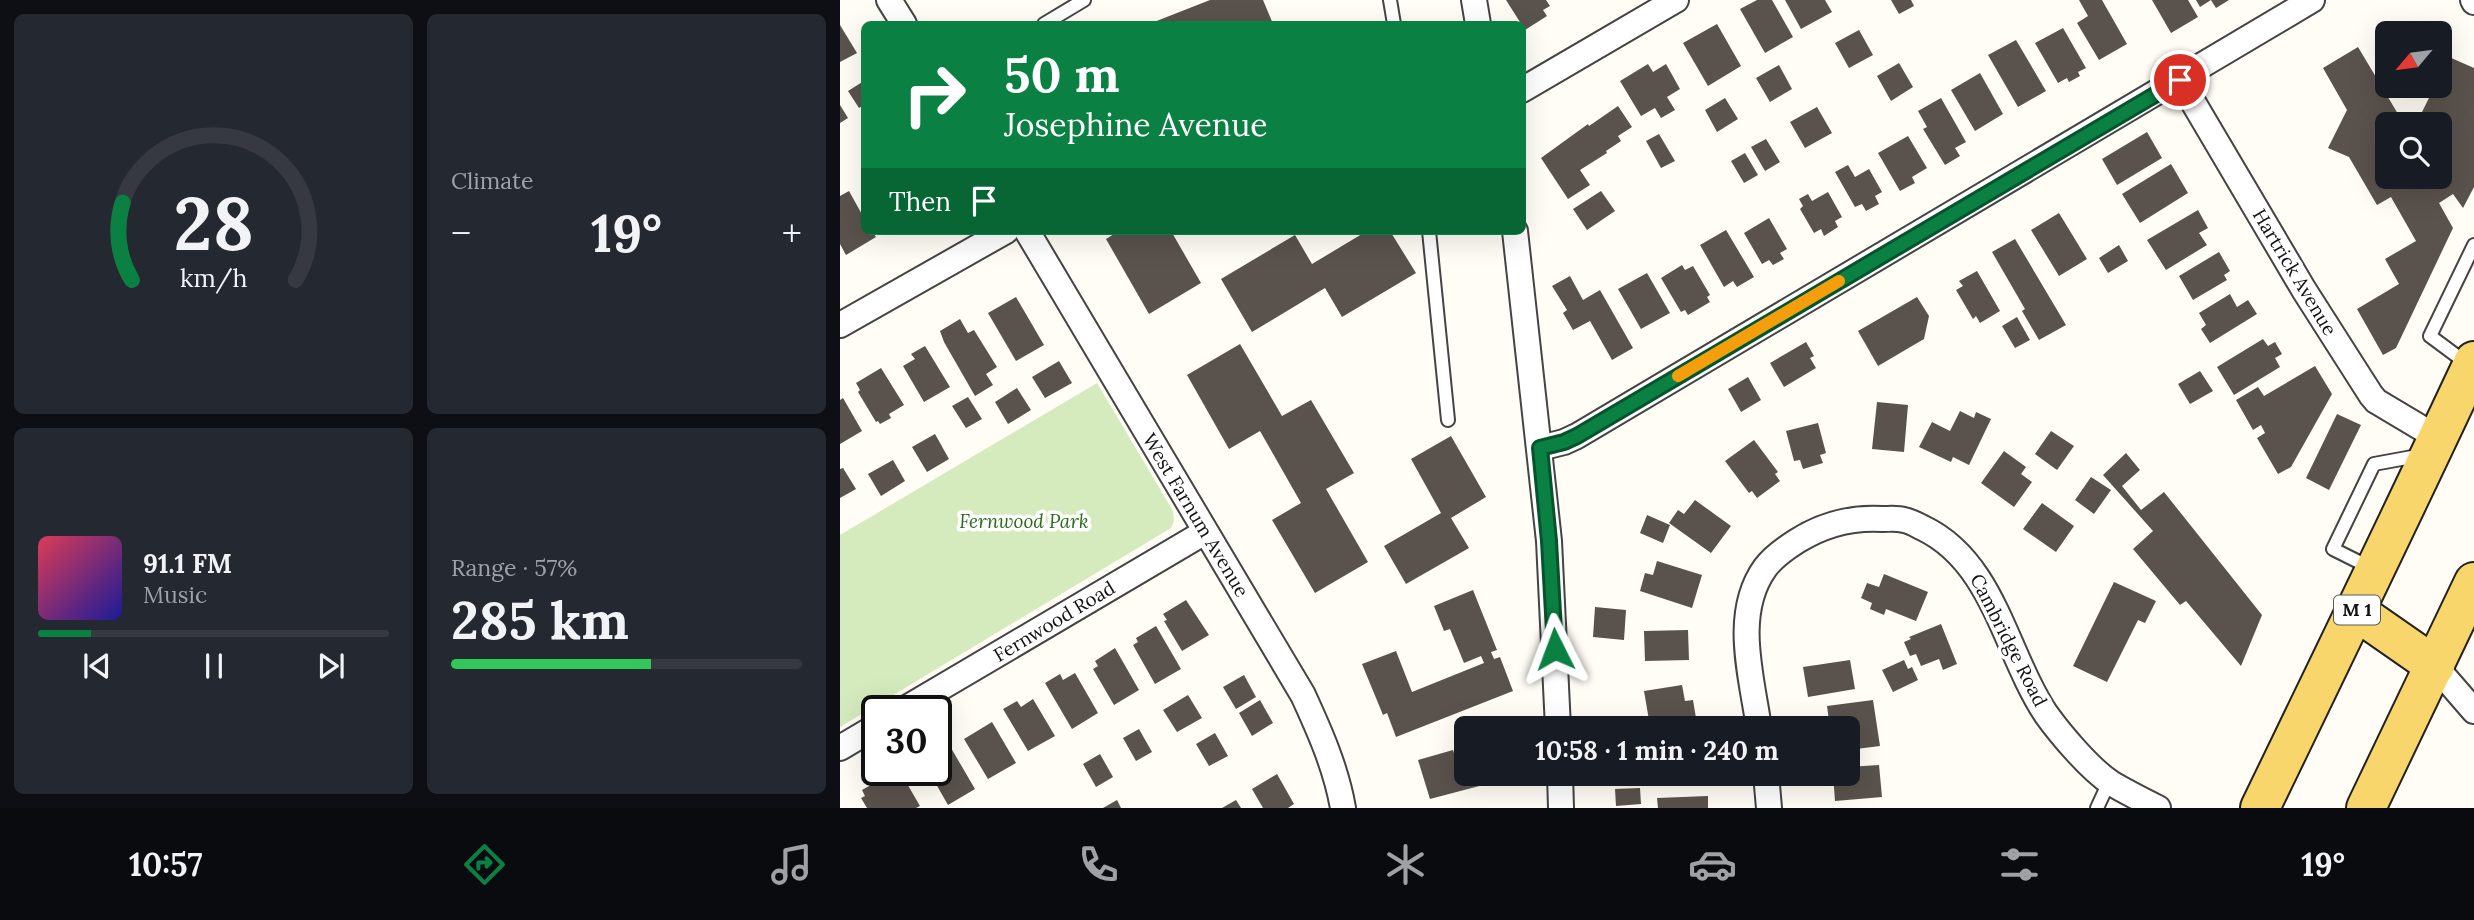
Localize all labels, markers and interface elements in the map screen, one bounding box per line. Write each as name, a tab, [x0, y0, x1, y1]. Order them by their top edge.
north arrow	[2375, 21, 2452, 98]
map controls	[2375, 21, 2452, 189]
text: 50 m	[1004, 43, 1120, 105]
icon: right	[889, 49, 980, 140]
pin	[2150, 50, 2210, 110]
icon: arrive	[2161, 61, 2199, 99]
text: Josephine Avenue	[1004, 104, 1268, 145]
button: search	[2375, 112, 2452, 189]
text: Climate	[451, 166, 533, 195]
text: 28	[173, 177, 254, 270]
icon: arrive	[965, 182, 1003, 220]
text: Then	[889, 185, 951, 218]
text: 19°	[591, 200, 662, 266]
street label: Hartrick Avenue	[2248, 204, 2342, 340]
text: −	[451, 209, 471, 257]
text: +	[782, 209, 802, 257]
text: km/h	[180, 262, 247, 294]
street label: West Farnum Avenue	[1138, 429, 1254, 601]
park label: Fernwood Park	[959, 509, 1089, 533]
text: 91.1 FM	[143, 547, 232, 580]
text: Range · 57%	[451, 553, 577, 582]
street label: Cambridge Road	[1965, 570, 2053, 710]
street label: Fernwood Road	[989, 575, 1119, 667]
text: Music	[143, 580, 207, 609]
text: 285 km	[451, 587, 629, 653]
road number: M 1	[2334, 596, 2380, 624]
position arrow	[1518, 612, 1592, 686]
icon: previous	[78, 647, 116, 685]
icon: pause	[195, 647, 233, 685]
icon: next	[312, 647, 350, 685]
speed limit sign: 30	[861, 695, 952, 786]
text: 10:58 · 1 min · 240 m	[1535, 734, 1779, 767]
icon: directions	[460, 840, 509, 889]
icon: music	[767, 840, 816, 889]
icon: phone	[1074, 840, 1123, 889]
icon: climate	[1381, 840, 1430, 889]
icon: car	[1688, 840, 1737, 889]
icon: filters	[1995, 840, 2044, 889]
text: 10:57	[129, 844, 203, 885]
text: 19°	[2301, 844, 2345, 885]

